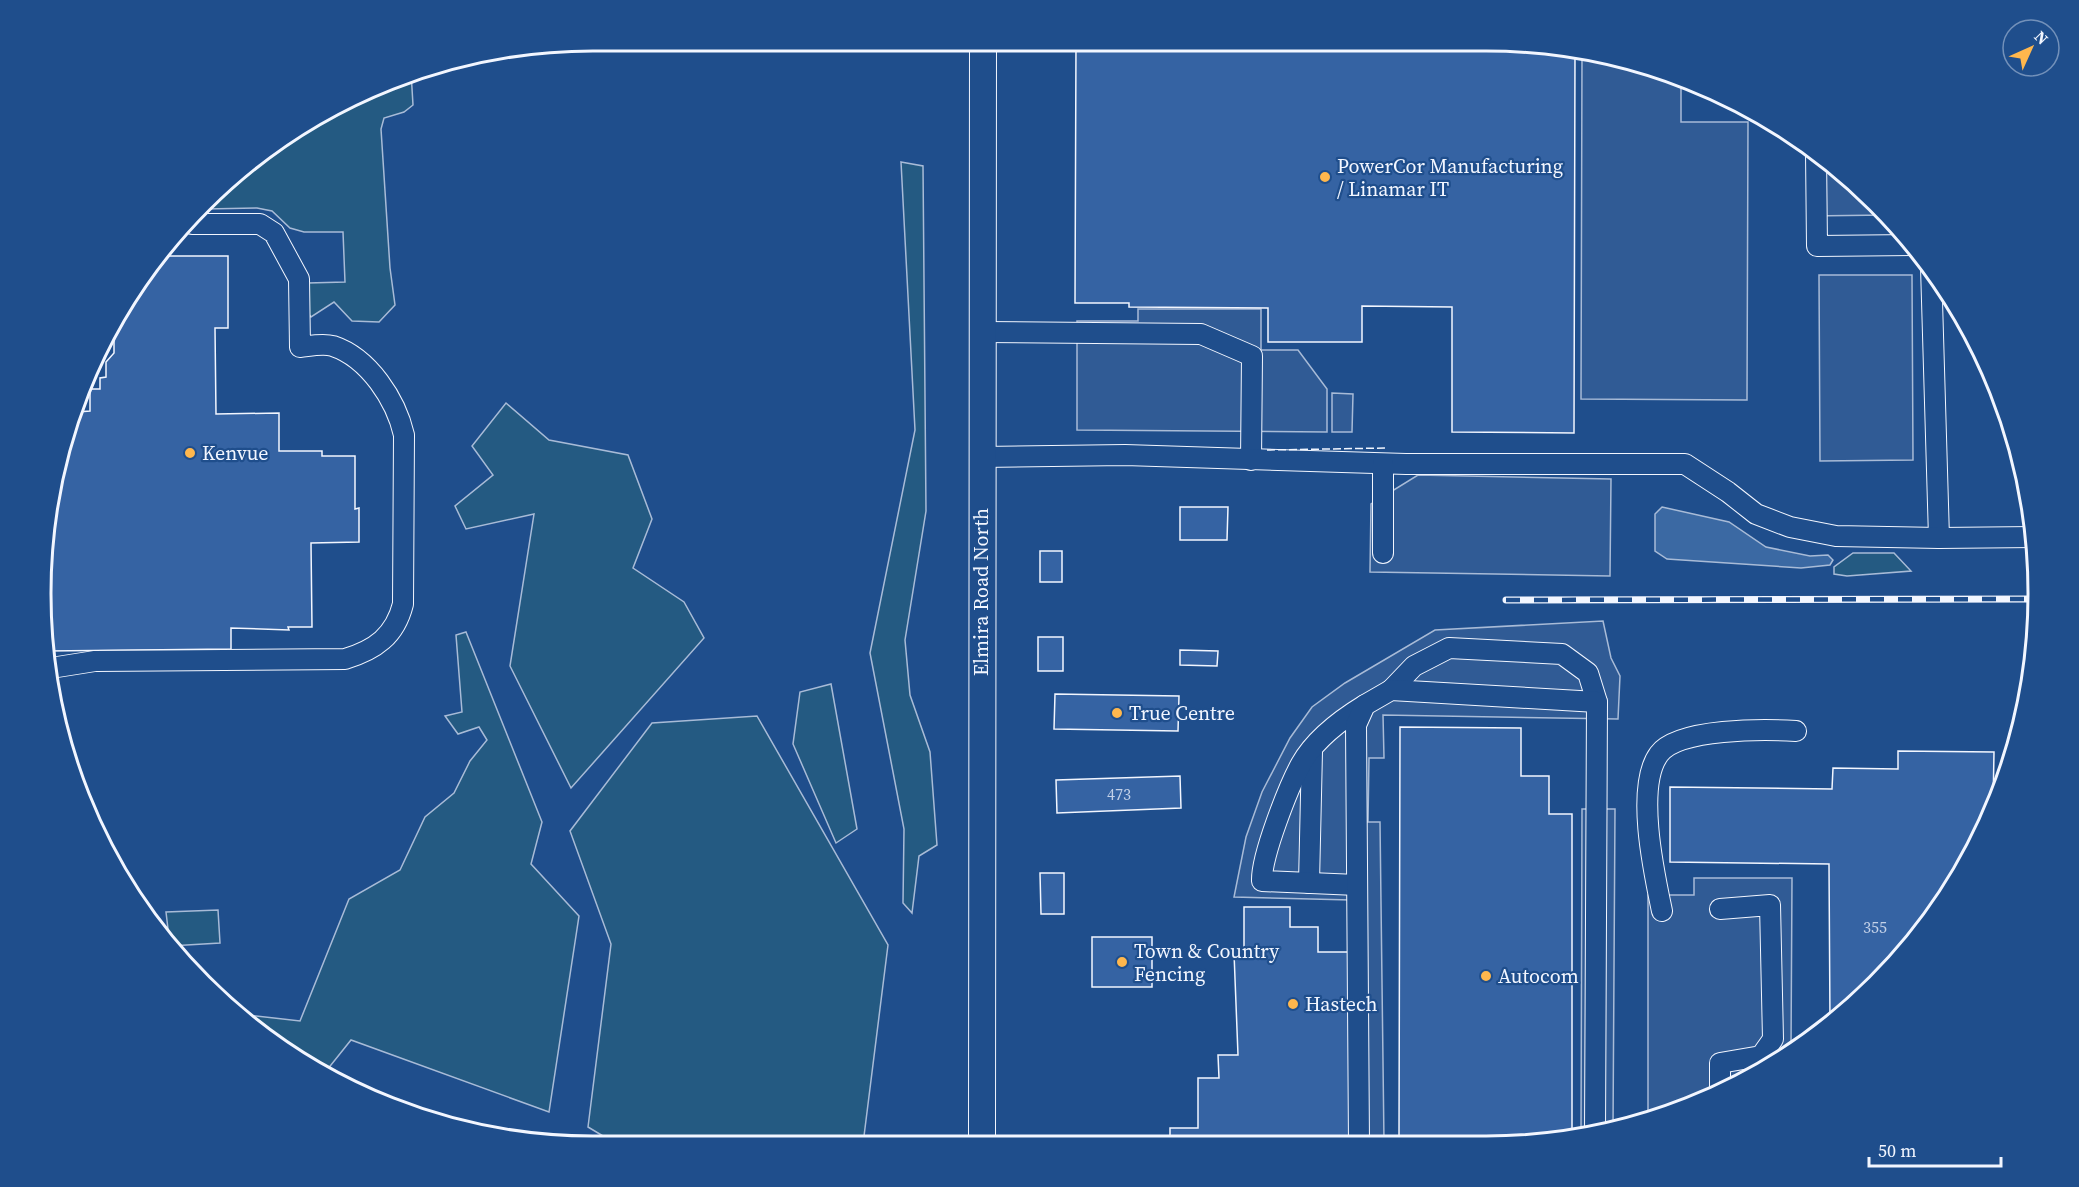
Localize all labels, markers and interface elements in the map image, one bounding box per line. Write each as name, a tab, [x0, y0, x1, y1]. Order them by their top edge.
north arrow	[2001, 18, 2061, 78]
text: N	[2030, 25, 2054, 50]
place label: PowerCor Manufacturing / Linamar IT	[1337, 152, 1563, 203]
marker: PowerCor Manufacturing / Linamar IT	[1318, 170, 1332, 184]
place label: Kenvue	[202, 439, 268, 467]
marker: Kenvue	[183, 446, 197, 460]
street label: Elmira Road North	[967, 508, 995, 676]
place label: True Centre	[1129, 699, 1235, 727]
marker: True Centre	[1110, 706, 1124, 720]
house number: 473	[1107, 783, 1131, 805]
house number: 355	[1863, 916, 1887, 938]
place label: Town & Country Fencing	[1134, 937, 1280, 988]
marker: Town & Country Fencing	[1115, 955, 1129, 969]
place label: Autocom	[1498, 962, 1579, 990]
marker: Autocom	[1479, 969, 1493, 983]
place label: Hastech	[1305, 990, 1377, 1018]
marker: Hastech	[1286, 997, 1300, 1011]
scale bar	[1869, 1130, 2001, 1168]
text: 50 m	[1878, 1138, 1916, 1163]

